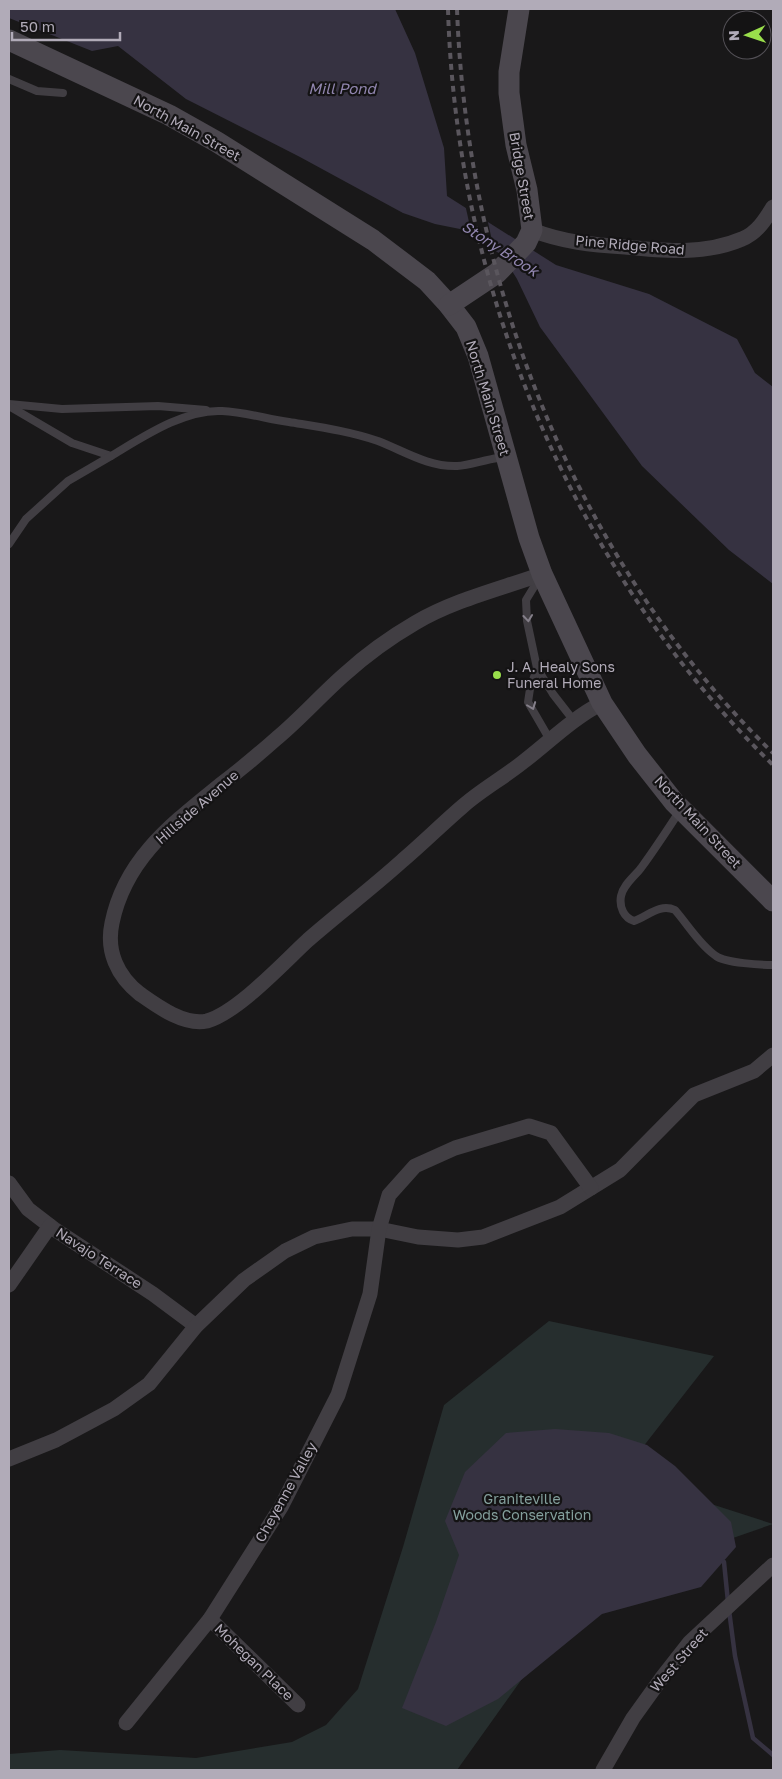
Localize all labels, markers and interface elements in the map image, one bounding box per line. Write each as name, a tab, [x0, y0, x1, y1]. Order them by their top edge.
scale bar	[12, 10, 120, 42]
north arrow	[722, 10, 772, 60]
text: 50 m	[20, 17, 55, 35]
text: N	[725, 30, 742, 41]
water label: Mill Pond	[308, 79, 377, 97]
street label: North Main Street	[131, 91, 244, 164]
street label: Bridge Street	[506, 131, 539, 221]
water label: Stony Brook	[458, 217, 543, 281]
street label: Pine Ridge Road	[575, 231, 685, 258]
street label: North Main Street	[463, 338, 514, 458]
one-way arrow	[522, 614, 533, 622]
place label: J. A. Healy Sons Funeral Home	[507, 658, 615, 691]
marker: J. A. Healy Sons Funeral Home	[491, 669, 503, 681]
one-way arrow	[526, 701, 536, 709]
street label: Hillside Avenue	[152, 766, 242, 847]
street label: North Main Street	[651, 772, 745, 871]
street label: Navajo Terrace	[53, 1223, 146, 1292]
street label: Cheyenne Valley	[251, 1439, 320, 1545]
park label: Graniteville Woods Conservation	[453, 1490, 591, 1523]
street label: Mohegan Place	[211, 1620, 297, 1704]
street label: West Street	[646, 1624, 711, 1695]

